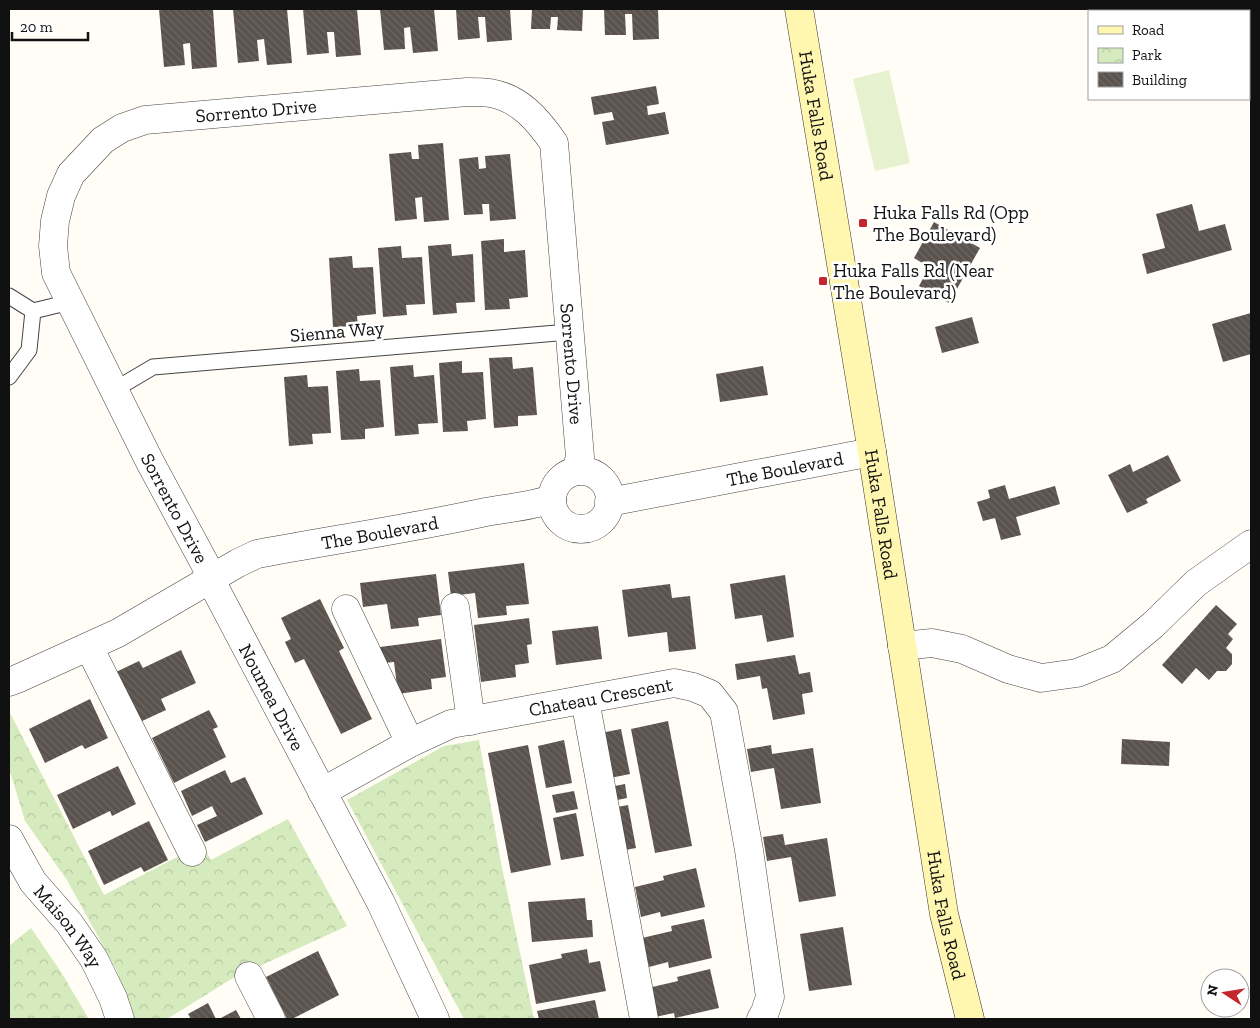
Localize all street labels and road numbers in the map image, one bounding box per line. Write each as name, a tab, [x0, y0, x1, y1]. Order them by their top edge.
street label: Huka Falls Road	[794, 49, 838, 183]
street label: Sorrento Drive	[194, 94, 318, 128]
street label: Sorrento Drive	[555, 302, 588, 425]
street label: Sienna Way	[289, 316, 385, 347]
street label: The Boulevard	[725, 447, 846, 491]
street label: Huka Falls Road	[860, 448, 903, 582]
street label: Sorrento Drive	[136, 449, 213, 567]
street label: The Boulevard	[319, 511, 441, 554]
street label: Noumea Drive	[234, 640, 309, 755]
street label: Chateau Crescent	[527, 673, 674, 721]
street label: Huka Falls Road	[922, 849, 971, 983]
street label: Maison Way	[29, 880, 107, 972]

